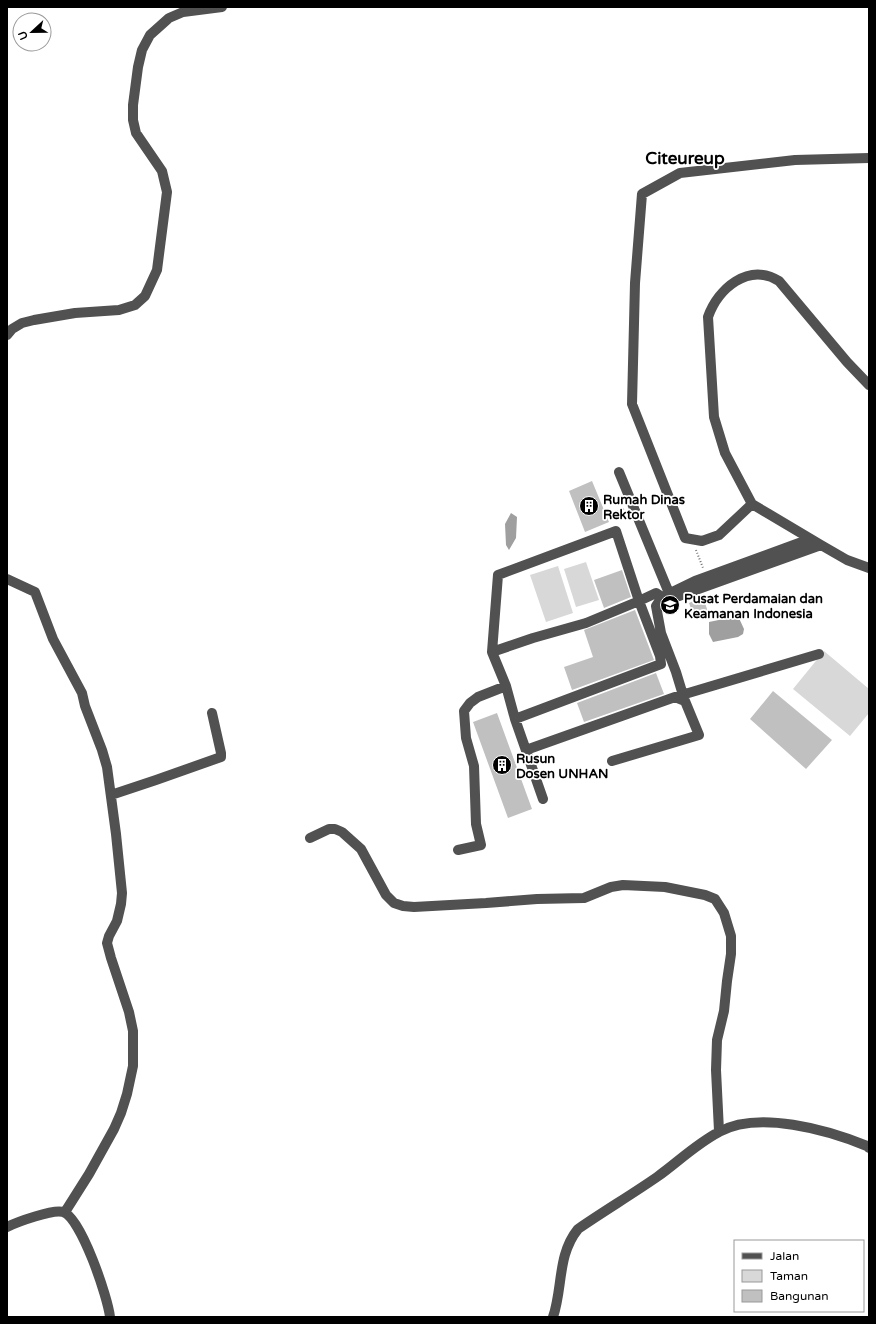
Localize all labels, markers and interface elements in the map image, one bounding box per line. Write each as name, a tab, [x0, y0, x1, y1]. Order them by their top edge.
north arrow	[12, 12, 52, 52]
text: U	[16, 29, 31, 42]
district label: Citeureup	[645, 148, 725, 169]
place label: Rumah Dinas Rektor	[603, 492, 685, 523]
building icon: Rumah Dinas Rektor	[578, 495, 600, 517]
place label: Pusat Perdamaian dan Keamanan Indonesia	[684, 591, 823, 622]
school or university icon: Pusat Perdamaian dan Keamanan Indonesia	[659, 594, 681, 616]
place label: Rusun Dosen UNHAN	[516, 751, 609, 782]
building icon: Rusun Dosen UNHAN	[491, 754, 513, 776]
legend	[734, 1240, 864, 1312]
text: Jalan	[770, 1249, 799, 1263]
text: Taman	[770, 1269, 808, 1283]
text: Bangunan	[770, 1289, 829, 1303]

